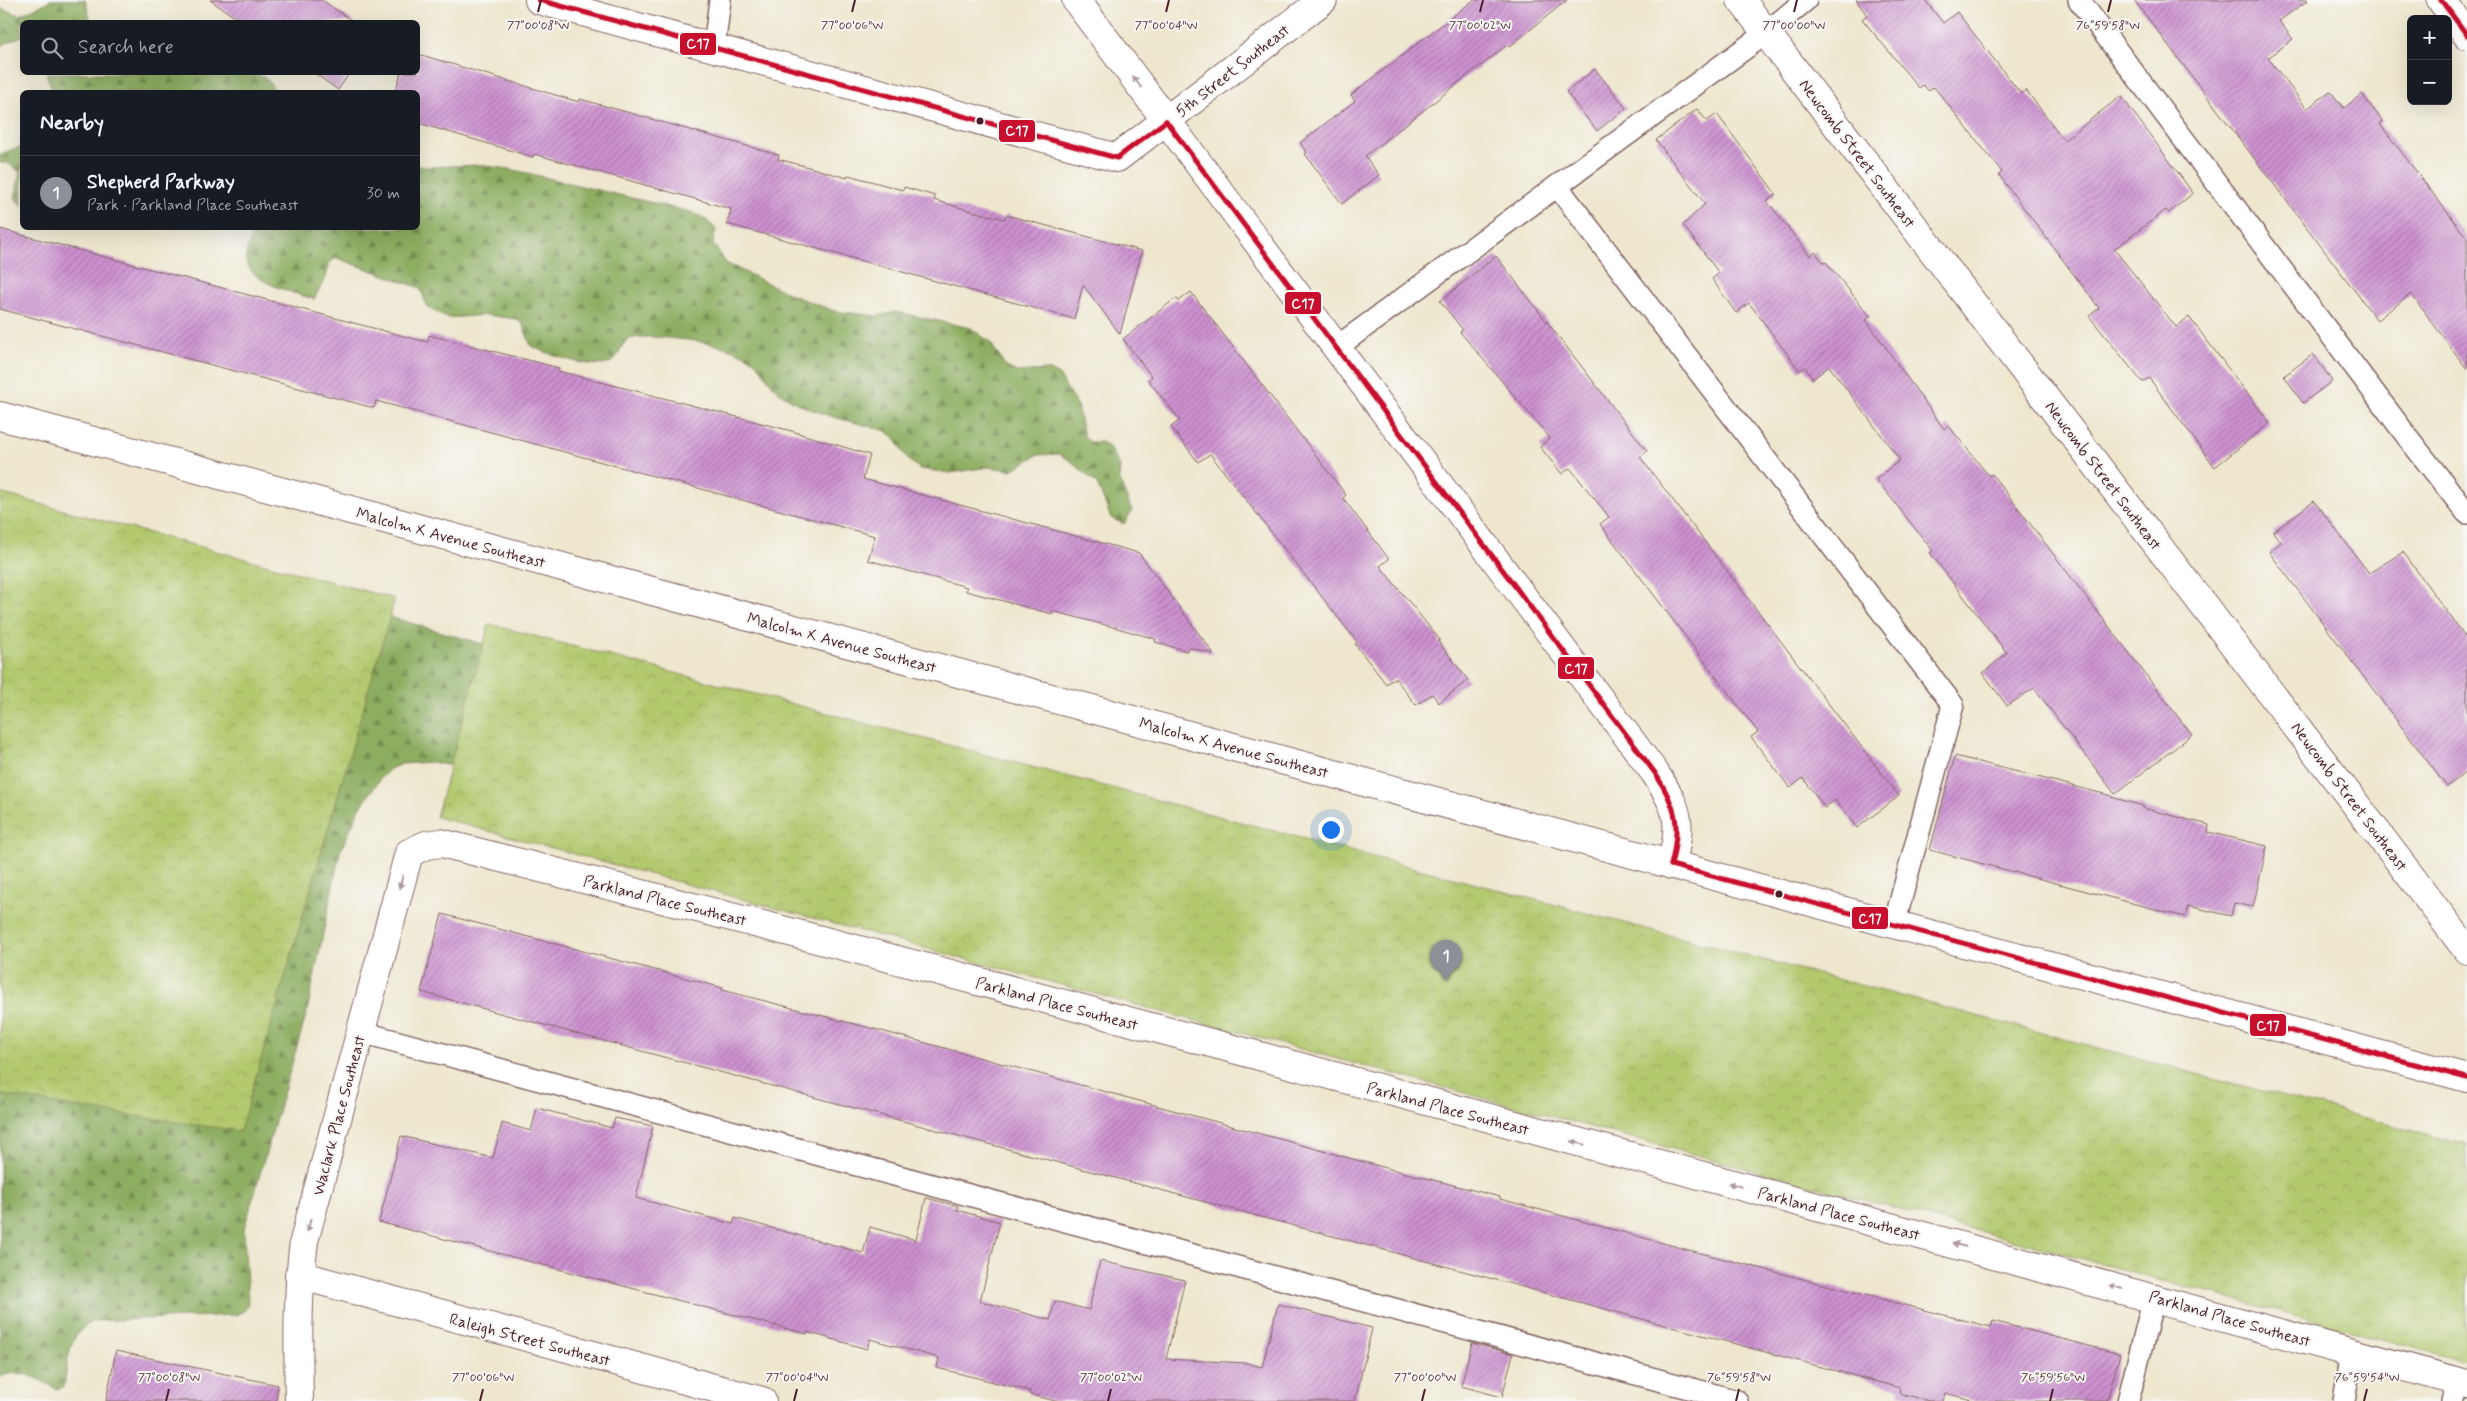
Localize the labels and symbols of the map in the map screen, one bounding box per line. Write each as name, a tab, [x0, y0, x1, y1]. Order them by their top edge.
text: 77°00'08"W	[507, 18, 569, 34]
text: 77°00'06"W	[821, 18, 883, 34]
text: 77°00'04"W	[1135, 18, 1197, 34]
text: 77°00'02"W	[1449, 18, 1511, 34]
text: 77°00'00"W	[1763, 18, 1825, 34]
text: 76°59'58"W	[2076, 18, 2140, 34]
street label: 5th Street Southeast	[1172, 20, 1294, 122]
line badge: C17	[679, 32, 717, 56]
text: C17	[686, 35, 710, 53]
street label: Newcomb Street Southeast	[1794, 75, 1920, 233]
one-way arrow	[1131, 76, 1142, 89]
unlabelled marker	[975, 116, 985, 126]
line badge: C17	[998, 119, 1036, 143]
text: C17	[1005, 122, 1029, 140]
line badge: C17	[1284, 291, 1322, 315]
text: C17	[1291, 295, 1315, 313]
street label: Newcomb Street Southeast	[2040, 397, 2166, 555]
street label: Malcolm X Avenue Southeast	[354, 503, 548, 574]
street label: Malcolm X Avenue Southeast	[745, 608, 939, 679]
line badge: C17	[1557, 656, 1595, 680]
text: C17	[1564, 660, 1588, 678]
street label: Malcolm X Avenue Southeast	[1137, 713, 1331, 784]
street label: Newcomb Street Southeast	[2286, 718, 2412, 876]
your location	[1318, 817, 1344, 843]
street label: Parkland Place Southeast	[581, 871, 748, 932]
one-way arrow	[397, 874, 405, 889]
unlabelled marker	[1774, 889, 1784, 899]
line badge: C17	[1851, 906, 1889, 930]
text: C17	[1858, 910, 1882, 928]
pin: 1	[1430, 940, 1462, 981]
street label: Parkland Place Southeast	[973, 973, 1140, 1036]
line badge: C17	[2249, 1013, 2287, 1037]
text: C17	[2256, 1017, 2280, 1035]
street label: Waclark Place Southeast	[308, 1033, 371, 1198]
street label: Parkland Place Southeast	[1364, 1078, 1531, 1141]
one-way arrow	[1570, 1139, 1585, 1147]
one-way arrow	[1727, 1181, 1742, 1189]
street label: Parkland Place Southeast	[1755, 1183, 1922, 1246]
one-way arrow	[304, 1217, 312, 1232]
one-way arrow	[1952, 1241, 1967, 1249]
one-way arrow	[2109, 1283, 2124, 1291]
street label: Parkland Place Southeast	[2146, 1286, 2313, 1353]
street label: Raleigh Street Southeast	[447, 1309, 612, 1372]
text: 77°00'08"W	[138, 1370, 200, 1386]
text: 77°00'06"W	[452, 1370, 514, 1386]
text: 77°00'04"W	[766, 1370, 828, 1386]
text: 77°00'02"W	[1080, 1370, 1142, 1386]
text: 77°00'00"W	[1394, 1370, 1456, 1386]
text: 76°59'58"W	[1707, 1370, 1771, 1386]
text: 76°59'56"W	[2021, 1370, 2085, 1386]
text: 76°59'54"W	[2335, 1370, 2399, 1386]

